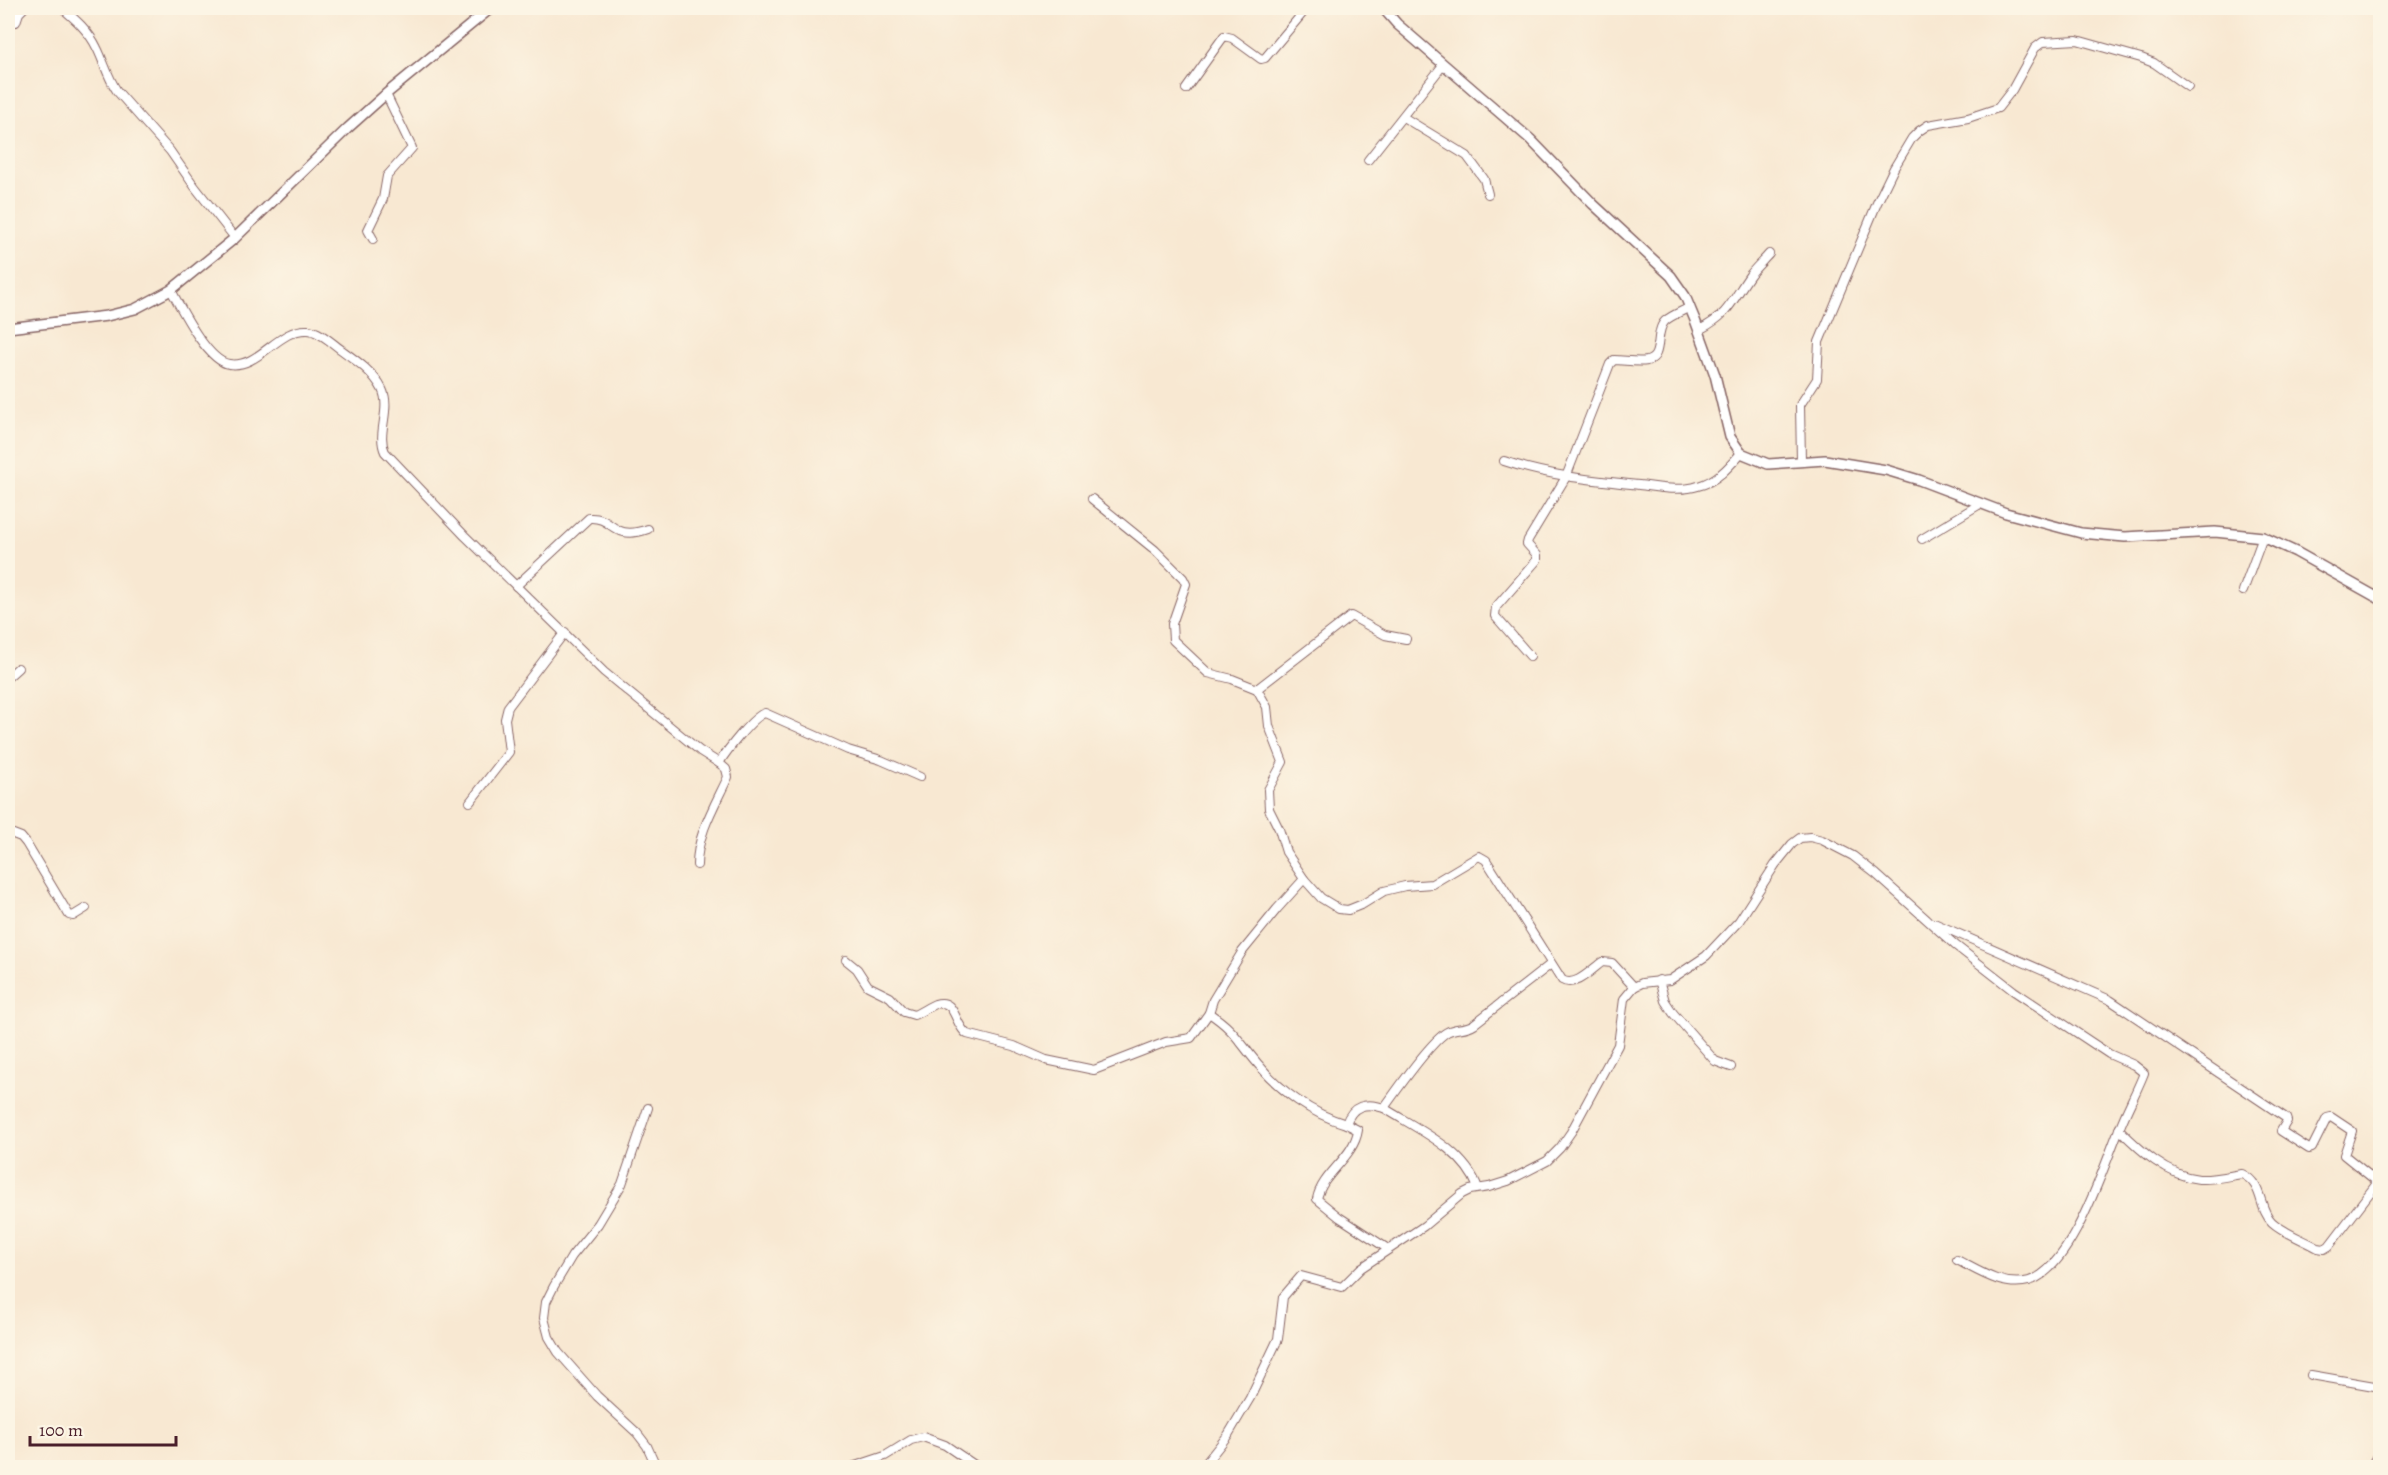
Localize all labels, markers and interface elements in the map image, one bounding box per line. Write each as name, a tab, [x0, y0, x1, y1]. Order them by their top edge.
scale bar	[30, 1409, 176, 1447]
text: 100 m	[39, 1418, 83, 1442]

